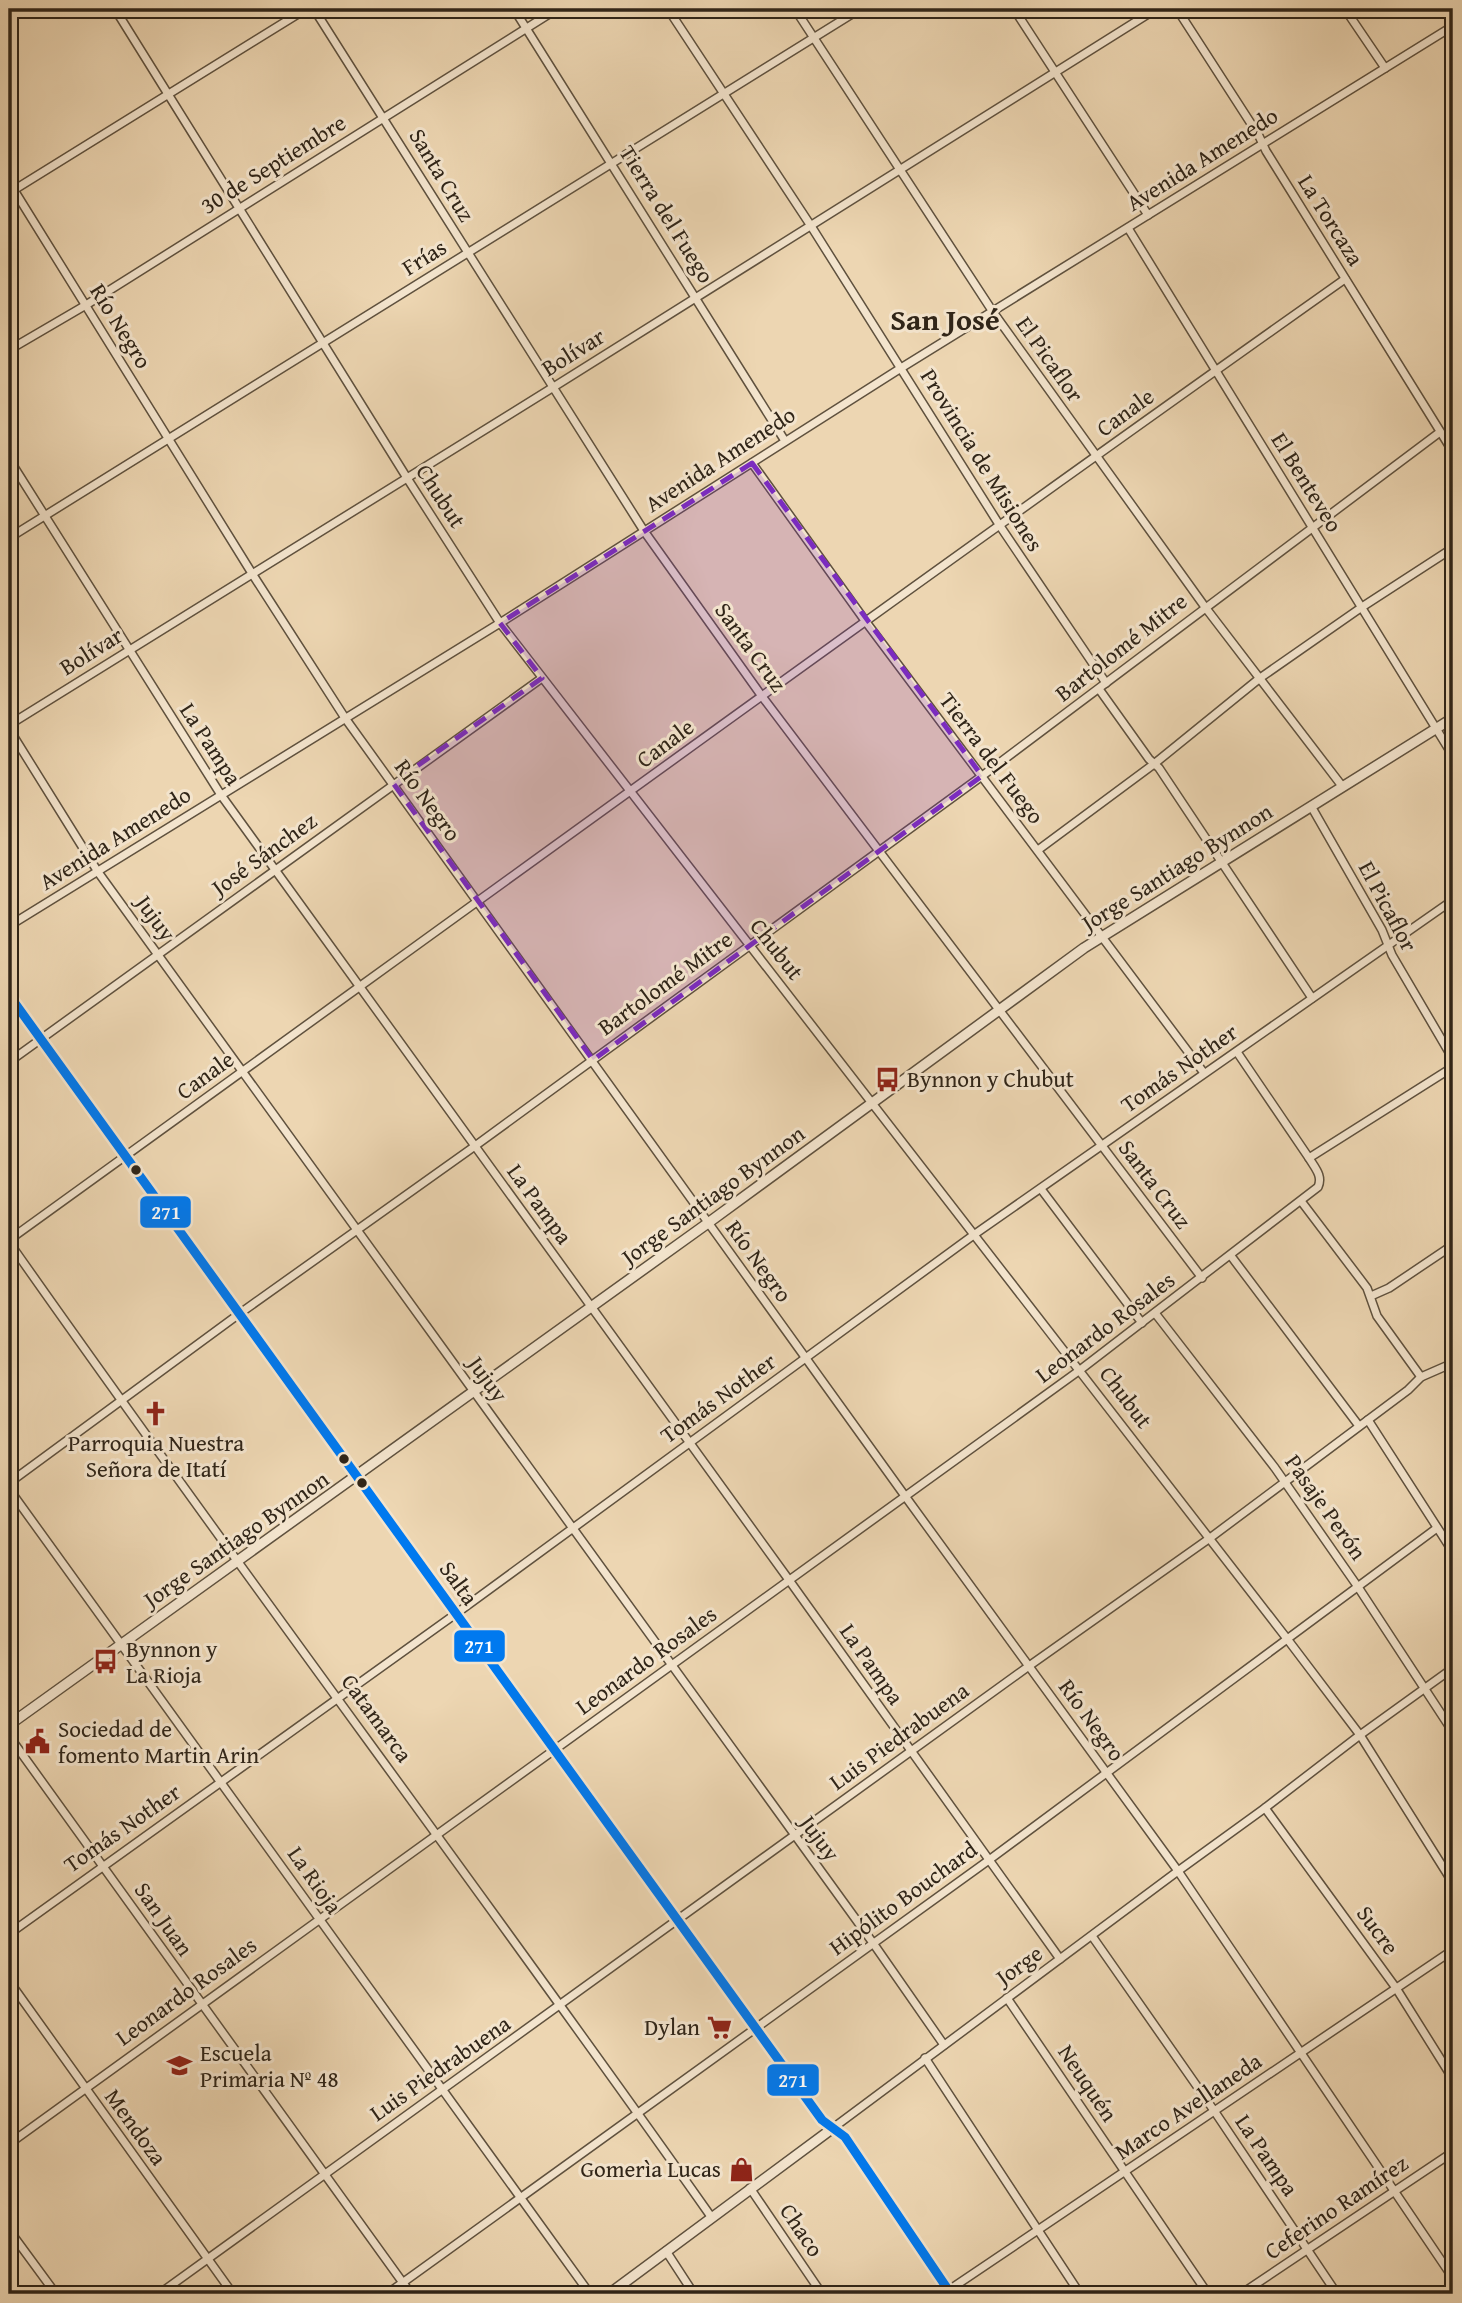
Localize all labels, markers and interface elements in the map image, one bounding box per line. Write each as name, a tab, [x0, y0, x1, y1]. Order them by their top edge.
street label: Avenida Amenedo	[1119, 99, 1284, 219]
street label: 30 de Septiembre	[194, 106, 352, 221]
street label: Santa Cruz	[402, 122, 483, 228]
street label: Tierra del Fuego	[612, 138, 723, 289]
street label: La Torcaza	[1290, 168, 1373, 272]
street label: Frías	[395, 230, 452, 283]
street label: Río Negro	[82, 277, 160, 375]
district label: San José	[890, 297, 1000, 341]
street label: El Picaflor	[1009, 309, 1092, 409]
street label: Bolívar	[535, 319, 611, 384]
street label: Provincia de Misiones	[913, 362, 1052, 557]
street label: Canale	[1089, 379, 1160, 444]
street label: Avenida Amenedo	[638, 398, 801, 520]
street label: El Benteveo	[1264, 425, 1351, 538]
street label: Chubut	[408, 457, 474, 534]
street label: Bartolomé Mitre	[1048, 585, 1194, 709]
street label: Santa Cruz	[708, 595, 795, 698]
street label: Bolívar	[53, 618, 129, 683]
street label: Tierra del Fuego	[932, 685, 1053, 830]
street label: La Pampa	[172, 696, 251, 792]
street label: Canale	[629, 710, 700, 775]
street label: Río Negro	[387, 752, 470, 848]
street label: Avenida Amenedo	[32, 778, 197, 898]
street label: Jorge Santiago Bynnon	[1072, 794, 1279, 940]
street label: José Sánchez	[202, 804, 323, 905]
street label: El Picaflor	[1351, 855, 1426, 957]
street label: Jujuy	[127, 885, 185, 948]
street label: Chubut	[743, 911, 812, 987]
street label: Bartolomé Mitre	[591, 922, 739, 1043]
street label: Tomás Nother	[1114, 1015, 1244, 1120]
street label: Canale	[169, 1042, 240, 1107]
place label: Bynnon y Chubut	[907, 1062, 1074, 1095]
bus stop icon: Bynnon y Chubut	[873, 1065, 901, 1093]
street label: Jorge Santiago Bynnon	[612, 1117, 811, 1274]
street label: Santa Cruz	[1111, 1132, 1200, 1235]
street label: La Pampa	[500, 1157, 581, 1251]
unlabelled marker	[129, 1163, 143, 1177]
line badge: 271	[139, 1195, 192, 1229]
text: 271	[151, 1198, 181, 1226]
street label: Río Negro	[718, 1213, 801, 1309]
street label: Leonardo Rosales	[1028, 1263, 1181, 1390]
street label: Tomás Nother	[653, 1344, 783, 1451]
street label: Jujuy	[459, 1346, 517, 1409]
street label: Chubut	[1092, 1359, 1161, 1435]
church icon: Parroquia Nuestra Señora de Itatí	[142, 1399, 170, 1427]
place label: Parroquia Nuestra Señora de Itatí	[68, 1426, 244, 1485]
street label: Pasaje Perón	[1278, 1447, 1375, 1566]
unlabelled marker	[337, 1452, 351, 1466]
street label: Jorge Santiago Bynnon	[134, 1462, 335, 1617]
unlabelled marker	[355, 1476, 369, 1490]
street label: Salta	[432, 1554, 487, 1612]
street label: Leonardo Rosales	[568, 1597, 723, 1722]
street label: La Pampa	[832, 1616, 913, 1711]
line badge: 271	[453, 1629, 506, 1663]
place label: Bynnon y La Rioja	[126, 1632, 218, 1691]
text: 271	[464, 1632, 494, 1660]
bus stop icon: Bynnon y La Rioja	[92, 1648, 120, 1676]
street label: Catamarca	[334, 1667, 421, 1769]
street label: Río Negro	[1051, 1672, 1134, 1768]
street label: Luis Piedrabuena	[822, 1674, 975, 1798]
place label: Sociedad de fomento Martin Arin	[58, 1712, 259, 1771]
public building icon: Sociedad de fomento Martin Arin	[24, 1728, 52, 1756]
street label: Tomás Nother	[57, 1775, 187, 1880]
street label: Jujuy	[791, 1805, 849, 1868]
street label: Hipólito Bouchard	[822, 1832, 984, 1963]
street label: La Rioja	[280, 1839, 351, 1920]
street label: San Juan	[127, 1875, 202, 1962]
street label: Sucre	[1349, 1898, 1408, 1961]
street label: Leonardo Rosales	[108, 1928, 263, 2053]
street label: Jorge	[986, 1936, 1049, 1995]
street label: Luis Piedrabuena	[363, 2007, 517, 2128]
place label: Dylan	[644, 2010, 700, 2043]
supermarket icon: Dylan	[706, 2013, 734, 2041]
place label: Escuela Primaria Nº 48	[200, 2036, 339, 2095]
street label: Neuquén	[1051, 2038, 1126, 2128]
street label: Marco Avellaneda	[1108, 2044, 1268, 2167]
school or university icon: Escuela Primaria Nº 48	[166, 2052, 194, 2080]
line badge: 271	[766, 2063, 820, 2097]
text: 271	[778, 2066, 808, 2094]
street label: Mendoza	[97, 2082, 176, 2172]
street label: La Pampa	[1228, 2107, 1307, 2202]
street label: Ceferino Ramírez	[1257, 2146, 1414, 2267]
place label: Gomerìa Lucas	[580, 2152, 721, 2185]
shop icon: Gomerìa Lucas	[727, 2155, 755, 2183]
street label: Chaco	[772, 2196, 832, 2263]

